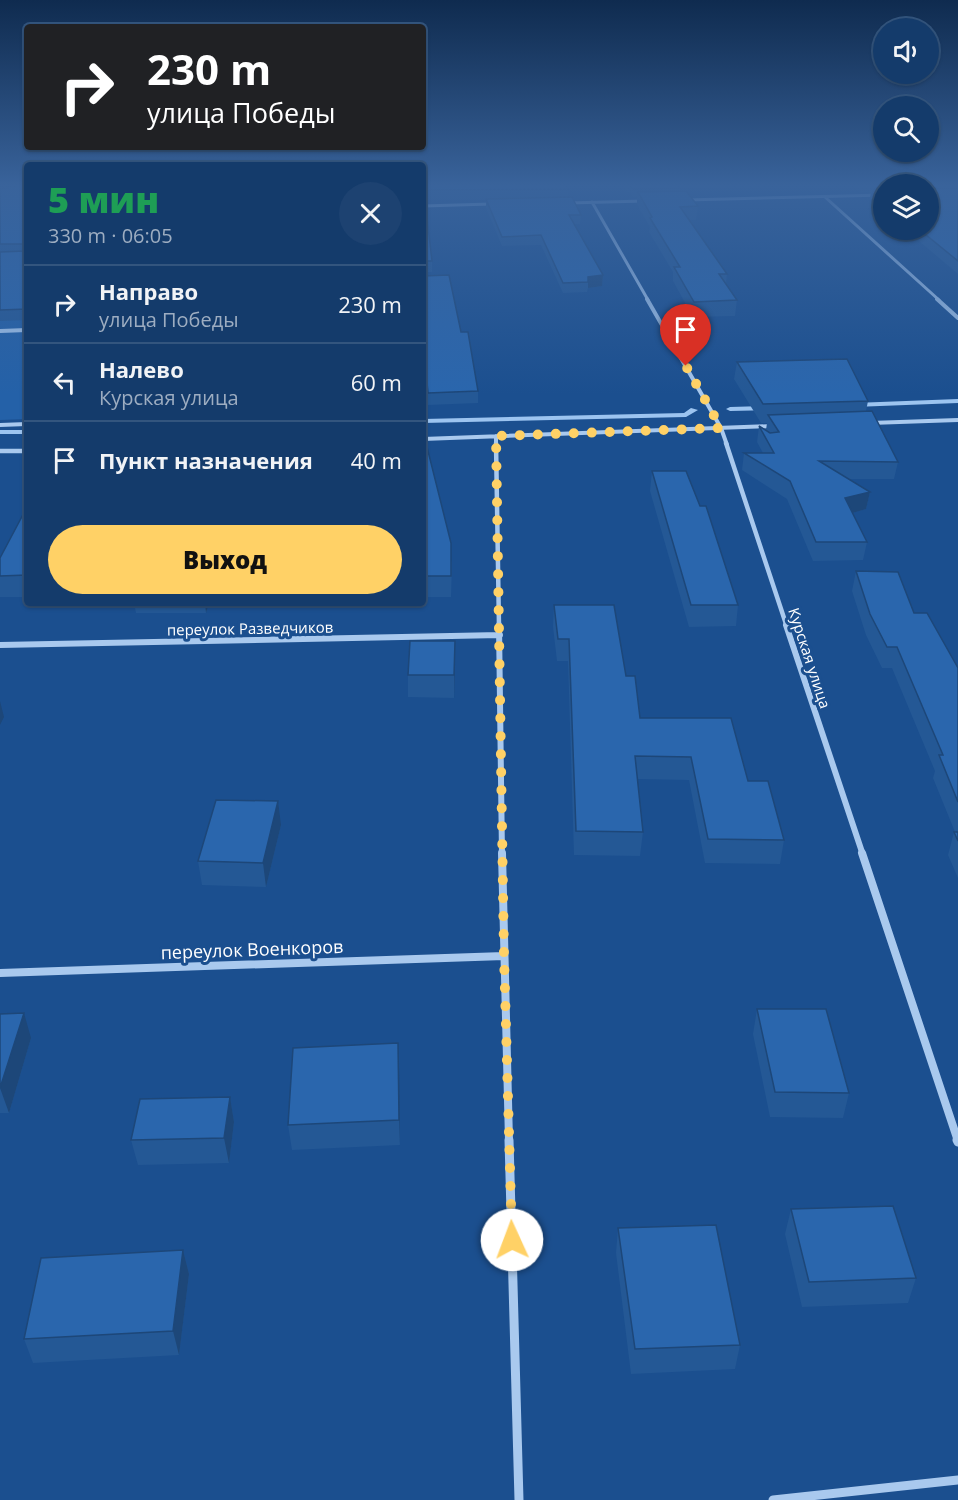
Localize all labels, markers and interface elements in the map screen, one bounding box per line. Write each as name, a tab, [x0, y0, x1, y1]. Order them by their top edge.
map controls	[873, 18, 939, 240]
button: sound	[873, 18, 939, 84]
text: 230 m	[147, 40, 271, 97]
icon: right	[48, 48, 126, 126]
text: улица Победы	[147, 94, 335, 131]
button: search	[873, 96, 939, 162]
button: layers	[873, 174, 939, 240]
text: 5 мин	[48, 175, 159, 224]
button: close	[339, 182, 402, 245]
text: 330 m · 06:05	[48, 222, 173, 249]
text: Направо	[99, 276, 198, 306]
icon: right	[48, 288, 81, 321]
text: 230 m	[338, 289, 402, 319]
pin	[660, 304, 711, 366]
text: улица Победы	[99, 306, 239, 333]
icon: arrive	[669, 313, 702, 346]
text: Налево	[99, 354, 184, 384]
icon: left	[48, 366, 81, 399]
text: 60 m	[351, 367, 402, 397]
text: Курская улица	[99, 384, 239, 411]
icon: arrive	[48, 444, 81, 477]
text: Пункт назначения	[99, 445, 313, 475]
text: 40 m	[351, 445, 402, 475]
button: Выход	[48, 525, 402, 594]
street label: Курская улица	[784, 605, 836, 711]
street label: переулок Разведчиков	[167, 617, 333, 639]
street label: переулок Военкоров	[160, 934, 344, 964]
position arrow	[480, 1208, 544, 1272]

